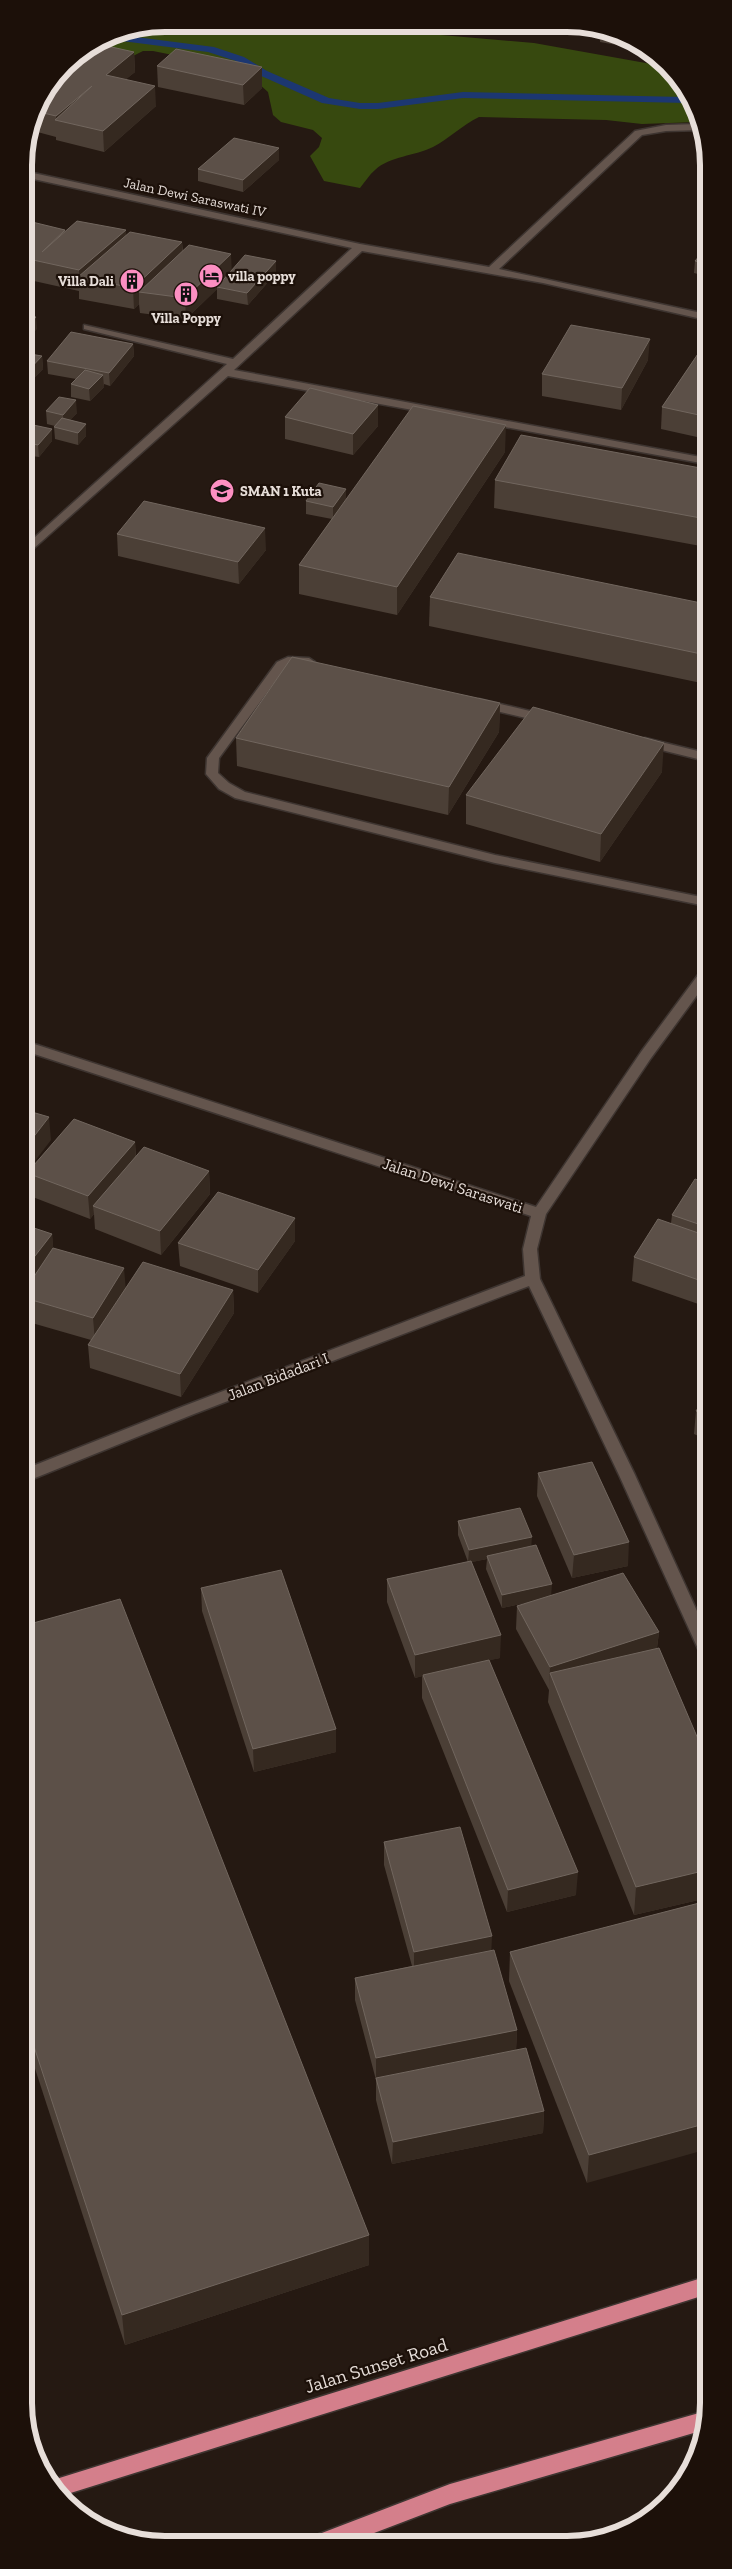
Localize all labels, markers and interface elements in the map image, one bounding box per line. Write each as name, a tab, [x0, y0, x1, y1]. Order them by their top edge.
street label: Jalan Dewi Saraswati IV	[122, 174, 268, 221]
hotel icon: villa poppy	[198, 263, 224, 289]
building icon: Villa Dali	[119, 268, 145, 294]
place label: villa poppy	[228, 268, 296, 285]
place label: Villa Dali	[58, 273, 114, 290]
building icon: Villa Poppy	[173, 281, 199, 307]
place label: Villa Poppy	[151, 310, 221, 327]
school or university icon: SMAN 1 Kuta	[209, 478, 235, 504]
place label: SMAN 1 Kuta	[240, 483, 322, 500]
street label: Jalan Dewi Saraswati	[380, 1154, 526, 1217]
street label: Jalan Bidadari I	[225, 1349, 331, 1404]
street label: Jalan Sunset Road	[302, 2333, 451, 2398]

